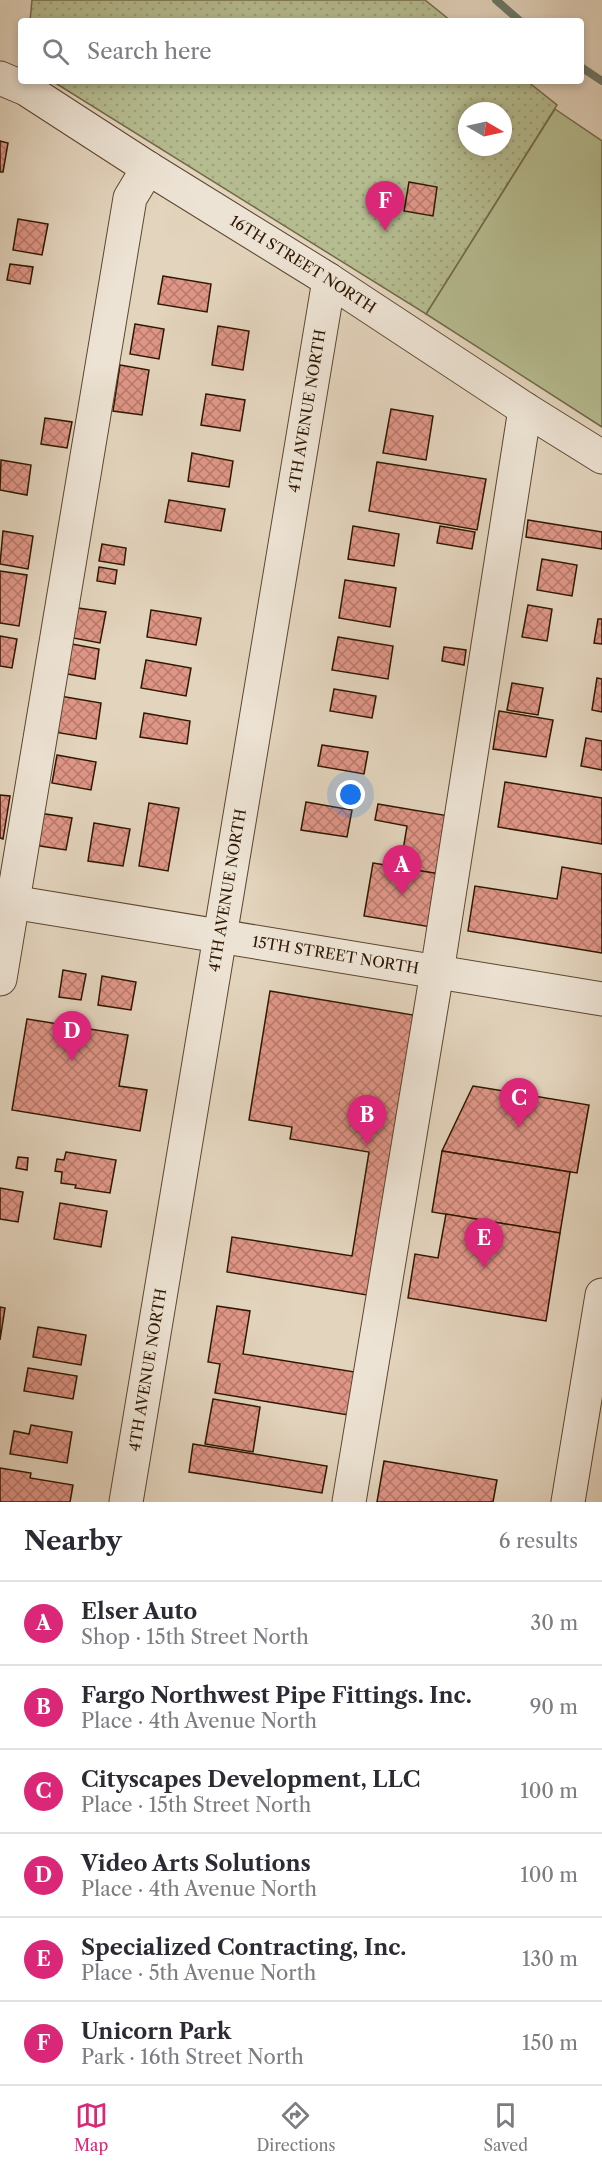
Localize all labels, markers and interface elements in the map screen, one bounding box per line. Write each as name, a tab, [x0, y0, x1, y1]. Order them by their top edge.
search box	[18, 18, 584, 84]
icon: search	[39, 35, 72, 68]
text: Search here	[87, 38, 212, 65]
north arrow	[458, 102, 512, 156]
pin: F	[366, 182, 404, 231]
street label: 16TH STREET NORTH	[227, 211, 380, 317]
street label: 4TH AVENUE NORTH	[284, 328, 330, 494]
your location	[336, 780, 365, 809]
street label: 4TH AVENUE NORTH	[204, 807, 250, 973]
pin: A	[382, 846, 422, 895]
street label: 15TH STREET NORTH	[251, 932, 421, 978]
pin: D	[52, 1012, 92, 1061]
pin: C	[500, 1078, 538, 1128]
pin: B	[348, 1096, 386, 1145]
pin: E	[464, 1218, 504, 1268]
street label: 4TH AVENUE NORTH	[125, 1287, 170, 1453]
text: Nearby	[24, 1525, 122, 1557]
text: 6 results	[499, 1529, 578, 1553]
text: Elser Auto	[81, 1598, 197, 1625]
text: A	[36, 1611, 51, 1635]
text: 30 m	[530, 1611, 578, 1635]
text: Shop · 15th Street North	[81, 1625, 309, 1649]
text: Fargo Northwest Pipe Fittings. Inc.	[81, 1682, 472, 1709]
text: B	[36, 1695, 51, 1719]
text: 90 m	[530, 1695, 578, 1719]
text: Place · 4th Avenue North	[81, 1709, 317, 1733]
text: Cityscapes Development, LLC	[81, 1766, 420, 1793]
text: C	[35, 1779, 52, 1803]
text: 100 m	[520, 1779, 578, 1803]
text: Place · 15th Street North	[81, 1793, 311, 1817]
text: Video Arts Solutions	[81, 1850, 311, 1877]
text: D	[35, 1863, 52, 1887]
text: 100 m	[520, 1863, 578, 1887]
text: Place · 4th Avenue North	[81, 1877, 317, 1901]
text: Specialized Contracting, Inc.	[81, 1934, 406, 1961]
text: E	[36, 1947, 51, 1971]
text: 130 m	[522, 1947, 578, 1971]
text: Place · 5th Avenue North	[81, 1961, 316, 1985]
text: Unicorn Park	[81, 2018, 231, 2045]
text: F	[37, 2031, 50, 2055]
text: 150 m	[522, 2031, 578, 2055]
text: Park · 16th Street North	[81, 2045, 304, 2069]
tab: Map	[74, 2099, 108, 2155]
tab: Directions	[256, 2099, 335, 2155]
tab: Saved	[484, 2099, 528, 2155]

